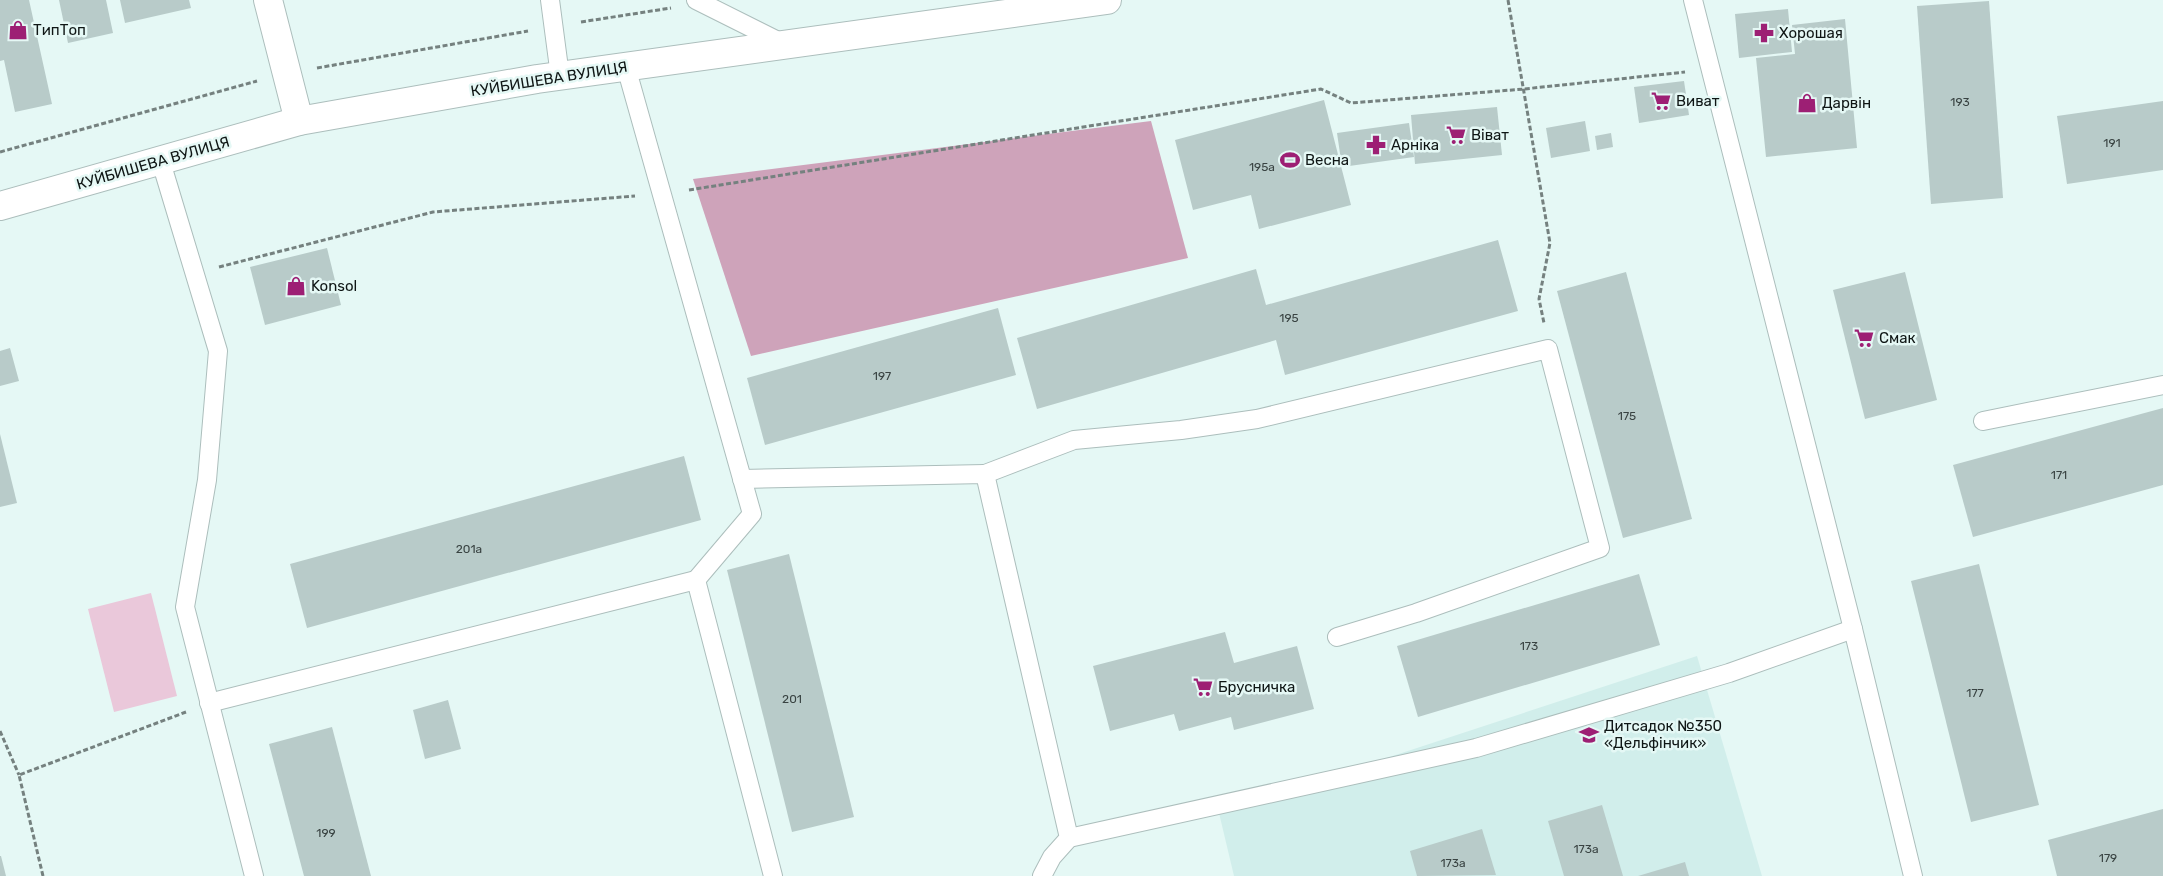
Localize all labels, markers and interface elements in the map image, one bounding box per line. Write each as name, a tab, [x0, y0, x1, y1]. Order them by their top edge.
shop icon: ТипТоп	[7, 19, 29, 41]
place label: ТипТоп	[33, 21, 86, 39]
pharmacy icon: Хорошая	[1753, 22, 1775, 44]
place label: Хорошая	[1779, 24, 1843, 42]
street label: КУЙБИШЕВА ВУЛИЦЯ	[469, 58, 629, 100]
supermarket icon: Виват	[1650, 90, 1672, 112]
place label: Виват	[1676, 92, 1720, 110]
shop icon: Дарвін	[1796, 92, 1818, 114]
place label: Дарвін	[1822, 94, 1871, 112]
house number: 193	[1950, 95, 1970, 109]
supermarket icon: Віват	[1445, 124, 1467, 146]
place label: Віват	[1471, 126, 1509, 144]
street label: КУЙБИШЕВА ВУЛИЦЯ	[74, 133, 232, 193]
pharmacy icon: Арніка	[1365, 134, 1387, 156]
place label: Арніка	[1391, 136, 1439, 154]
house number: 191	[2103, 136, 2121, 150]
sports icon: Весна	[1279, 149, 1301, 171]
place label: Весна	[1305, 151, 1349, 169]
house number: 195а	[1249, 160, 1275, 174]
shop icon: Konsol	[285, 275, 307, 297]
place label: Konsol	[311, 277, 357, 295]
house number: 195	[1279, 311, 1299, 325]
supermarket icon: Смак	[1853, 327, 1875, 349]
place label: Смак	[1879, 329, 1916, 347]
house number: 197	[873, 369, 891, 383]
house number: 175	[1618, 409, 1636, 423]
house number: 171	[2051, 468, 2067, 482]
house number: 201а	[456, 542, 482, 556]
house number: 173	[1520, 639, 1538, 653]
supermarket icon: Брусничка	[1192, 676, 1214, 698]
place label: Брусничка	[1218, 678, 1295, 696]
house number: 177	[1966, 686, 1984, 700]
house number: 201	[782, 692, 802, 706]
place label: Дитсадок №350 «Дельфінчик»	[1604, 717, 1722, 752]
school or university icon: Дитсадок №350 «Дельфінчик»	[1578, 724, 1600, 746]
house number: 199	[316, 826, 336, 840]
house number: 173а	[1573, 842, 1599, 856]
house number: 179	[2099, 851, 2117, 865]
house number: 173а	[1440, 856, 1466, 870]

